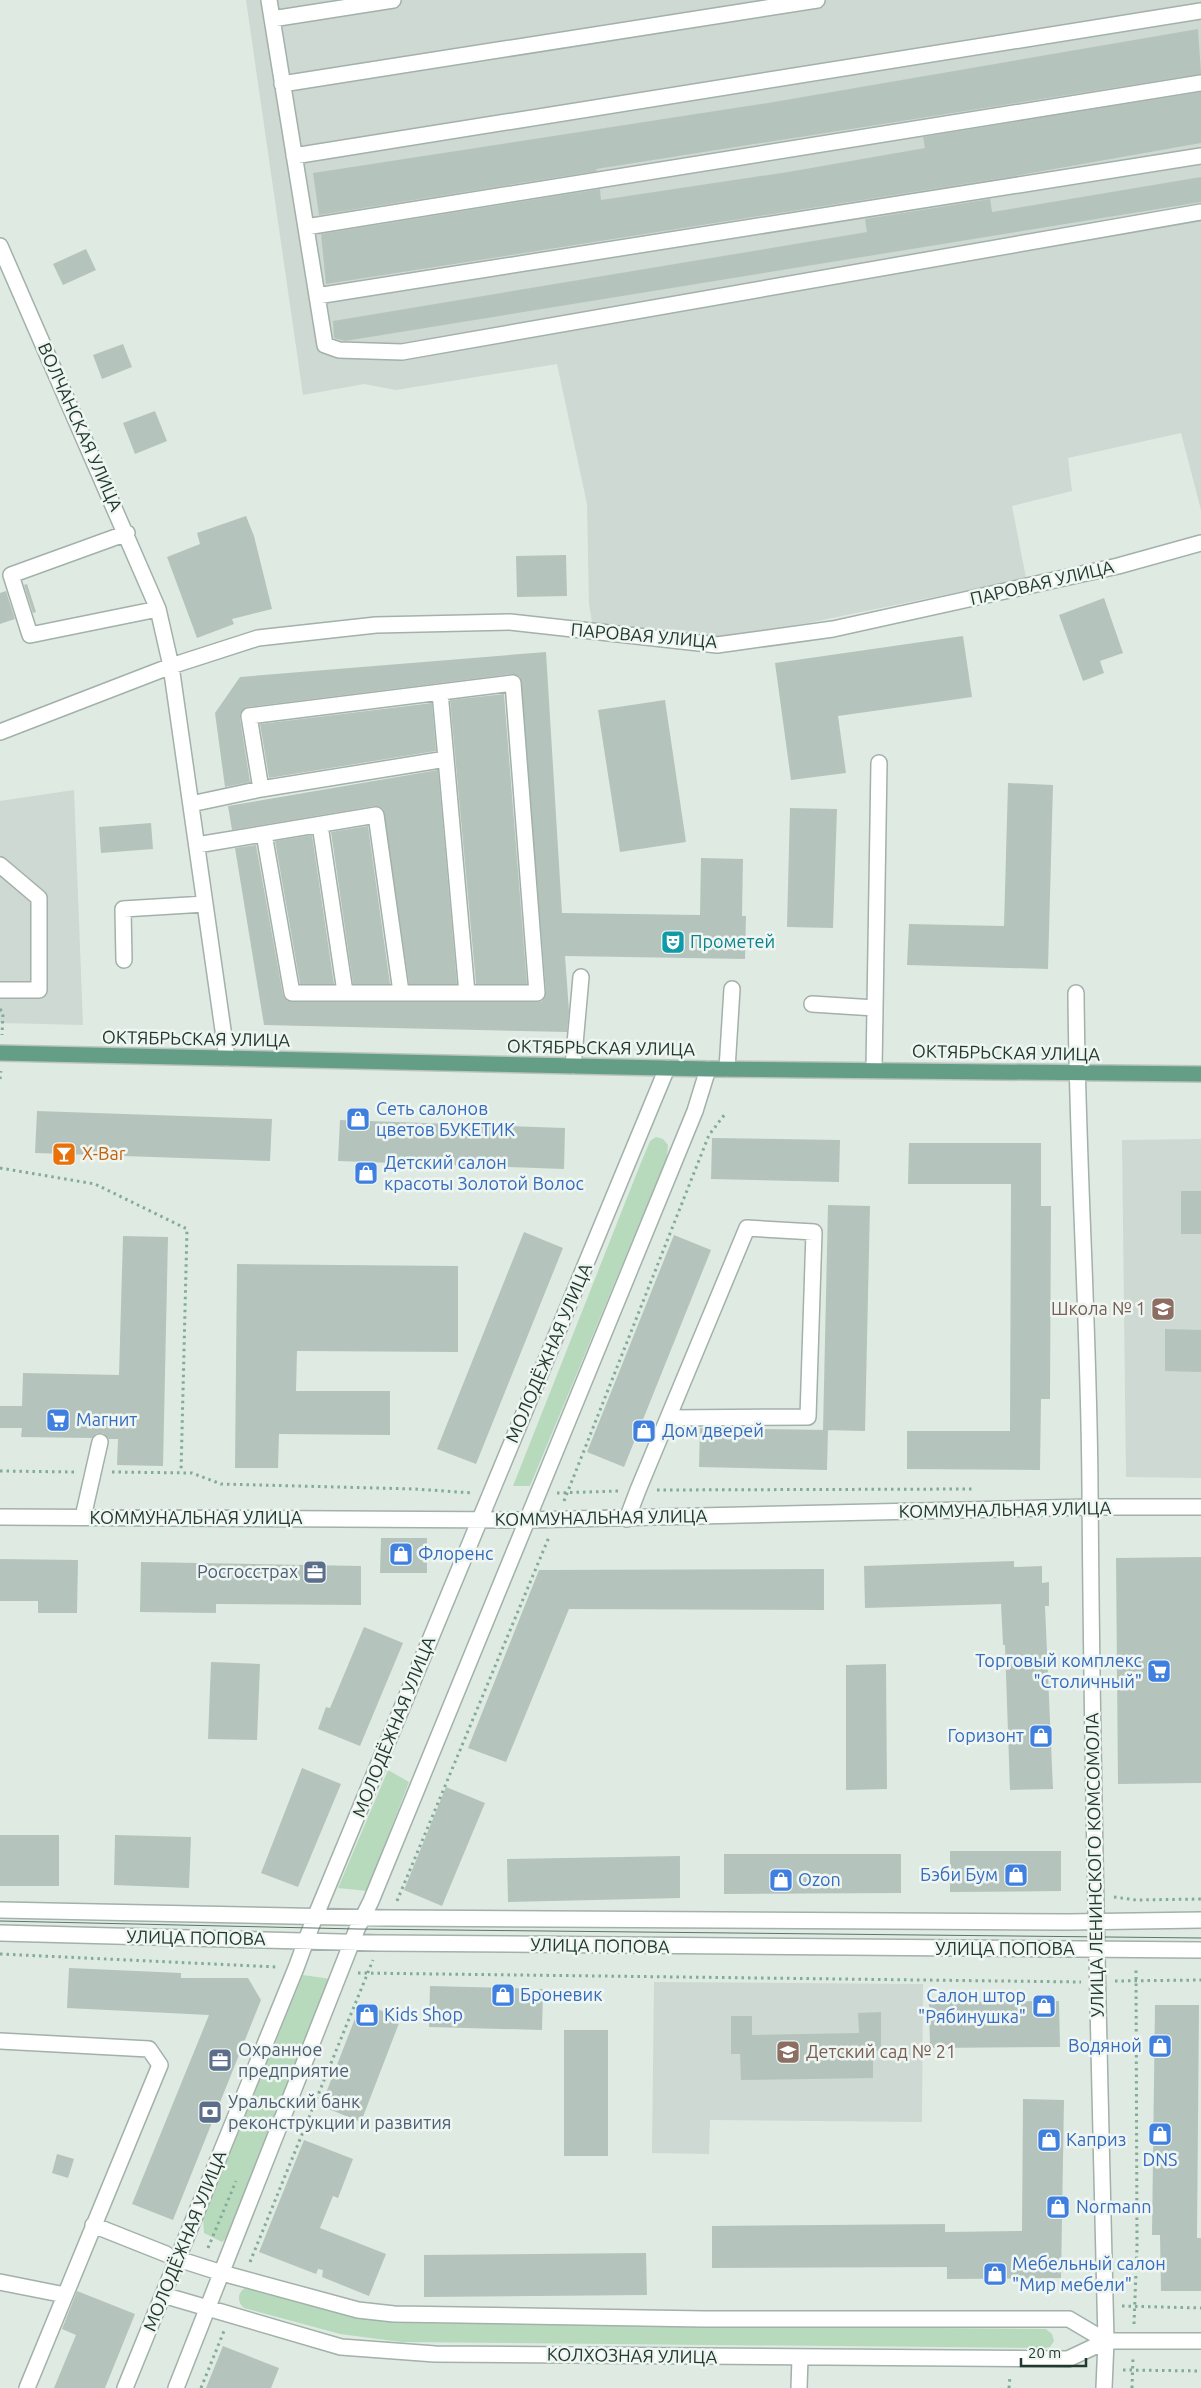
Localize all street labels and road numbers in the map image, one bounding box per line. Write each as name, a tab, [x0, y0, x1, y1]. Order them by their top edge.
street label: ВОЛЧАНСКАЯ УЛИЦА	[35, 339, 127, 514]
street label: ПАРОВАЯ УЛИЦА	[968, 556, 1116, 608]
street label: ПАРОВАЯ УЛИЦА	[570, 619, 718, 651]
street label: ОКТЯБРЬСКАЯ УЛИЦА	[102, 1026, 291, 1050]
street label: ОКТЯБРЬСКАЯ УЛИЦА	[507, 1035, 696, 1059]
street label: ОКТЯБРЬСКАЯ УЛИЦА	[912, 1040, 1101, 1064]
street label: МОЛОДЁЖНАЯ УЛИЦА	[501, 1260, 595, 1445]
street label: КОММУНАЛЬНАЯ УЛИЦА	[898, 1497, 1112, 1521]
street label: КОММУНАЛЬНАЯ УЛИЦА	[494, 1505, 708, 1529]
street label: КОММУНАЛЬНАЯ УЛИЦА	[90, 1507, 303, 1527]
street label: МОЛОДЁЖНАЯ УЛИЦА	[348, 1633, 439, 1820]
street label: УЛИЦА ЛЕНИНСКОГО КОМСОМОЛА	[1081, 1712, 1107, 2018]
street label: УЛИЦА ПОПОВА	[126, 1926, 266, 1948]
street label: УЛИЦА ПОПОВА	[530, 1934, 670, 1956]
street label: УЛИЦА ПОПОВА	[935, 1938, 1075, 1958]
street label: МОЛОДЁЖНАЯ УЛИЦА	[139, 2147, 230, 2334]
street label: КОЛХОЗНАЯ УЛИЦА	[547, 2344, 718, 2366]

